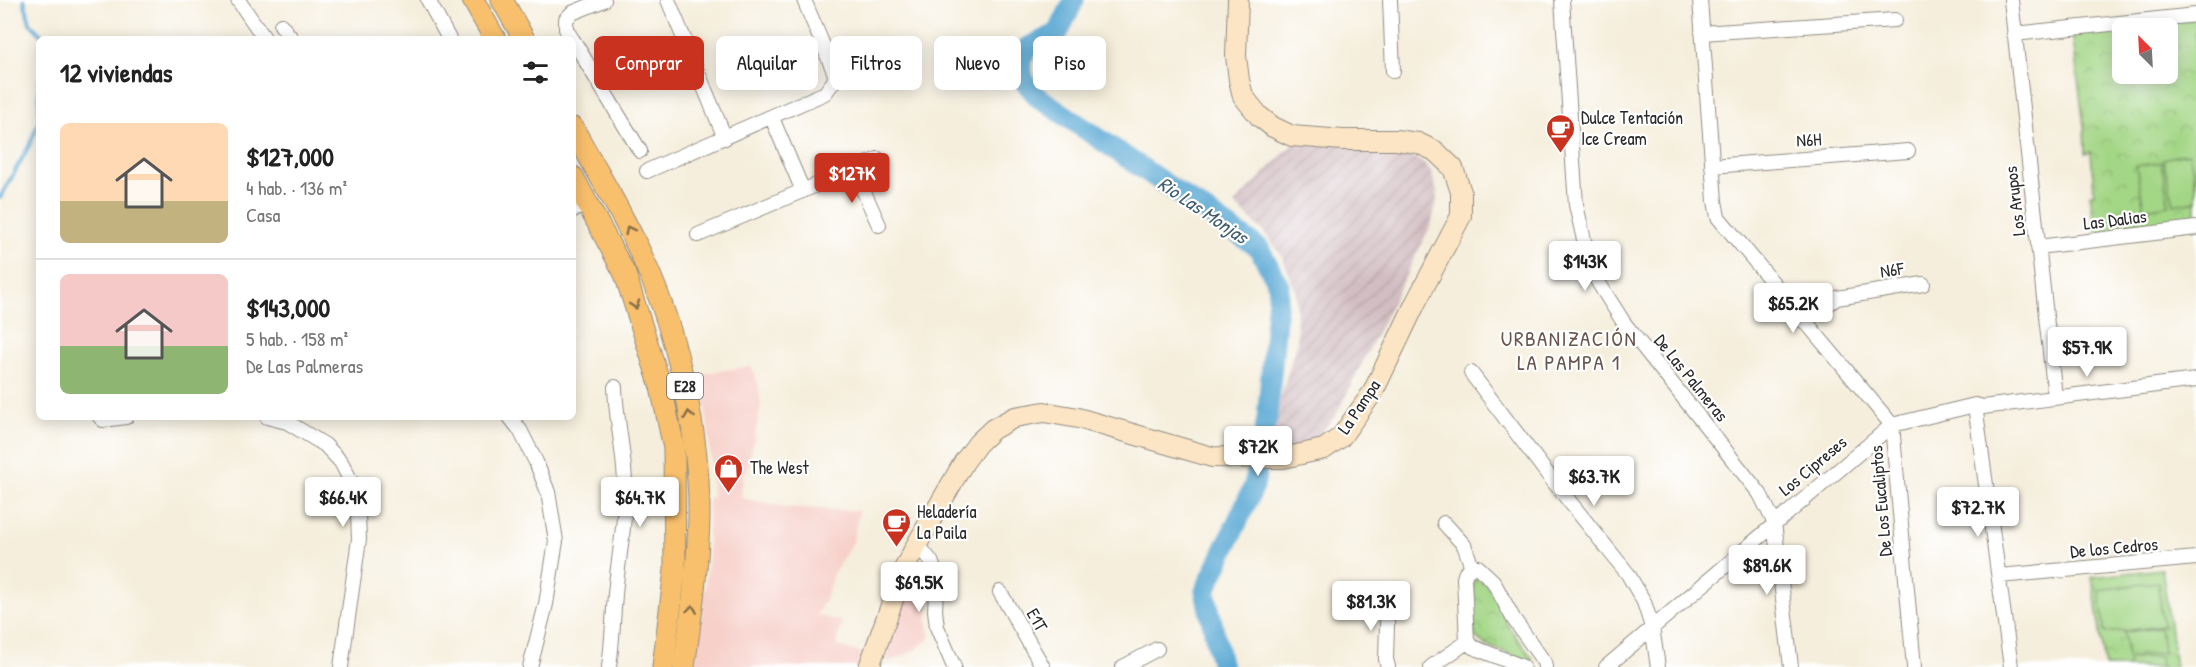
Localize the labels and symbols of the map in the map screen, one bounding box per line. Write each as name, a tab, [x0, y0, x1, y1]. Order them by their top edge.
north arrow	[2112, 18, 2178, 84]
place label: Dulce Tentación Ice Cream	[1581, 105, 1683, 151]
cafe icon: Dulce Tentación Ice Cream	[1544, 112, 1576, 154]
street label: N6H	[1796, 126, 1822, 153]
pin: $127K	[810, 153, 894, 204]
street label: Los Arupos	[1998, 165, 2031, 237]
water label: Rio Las Monjas	[1153, 170, 1255, 251]
street label: Las Dalias	[2082, 203, 2148, 236]
one-way arrow	[625, 226, 637, 237]
pin: $143K	[1543, 241, 1627, 292]
street label: N6F	[1878, 255, 1907, 284]
pin: $65.2K	[1744, 283, 1842, 334]
one-way arrow	[627, 299, 640, 310]
district label: URBANIZACIÓN LA PAMPA 1	[1501, 324, 1637, 377]
pin: $57.9K	[2038, 327, 2136, 378]
street label: De Las Palmeras	[1648, 329, 1734, 427]
road number: E28	[667, 373, 703, 399]
street label: La Pampa	[1331, 375, 1386, 439]
one-way arrow	[684, 410, 696, 419]
pin: $72K	[1222, 426, 1294, 477]
street label: Los Cipreses	[1773, 430, 1852, 501]
street label: De Los Eucaliptos	[1863, 445, 1898, 557]
shop icon: The West	[713, 452, 745, 494]
place label: The West	[750, 455, 809, 480]
pin: $63.7K	[1545, 456, 1643, 507]
pin: $66.4K	[294, 477, 392, 528]
pin: $64.7K	[591, 477, 689, 528]
pin: $72.7K	[1929, 487, 2027, 538]
place label: Heladería La Paila	[917, 499, 977, 545]
cafe icon: Heladería La Paila	[880, 506, 912, 548]
street label: De los Cedros	[2069, 531, 2159, 564]
pin: $89.6K	[1718, 545, 1816, 596]
pin: $69.5K	[870, 562, 968, 613]
pin: $81.3K	[1322, 581, 1420, 632]
one-way arrow	[685, 604, 697, 614]
street label: E1T	[1021, 604, 1054, 636]

